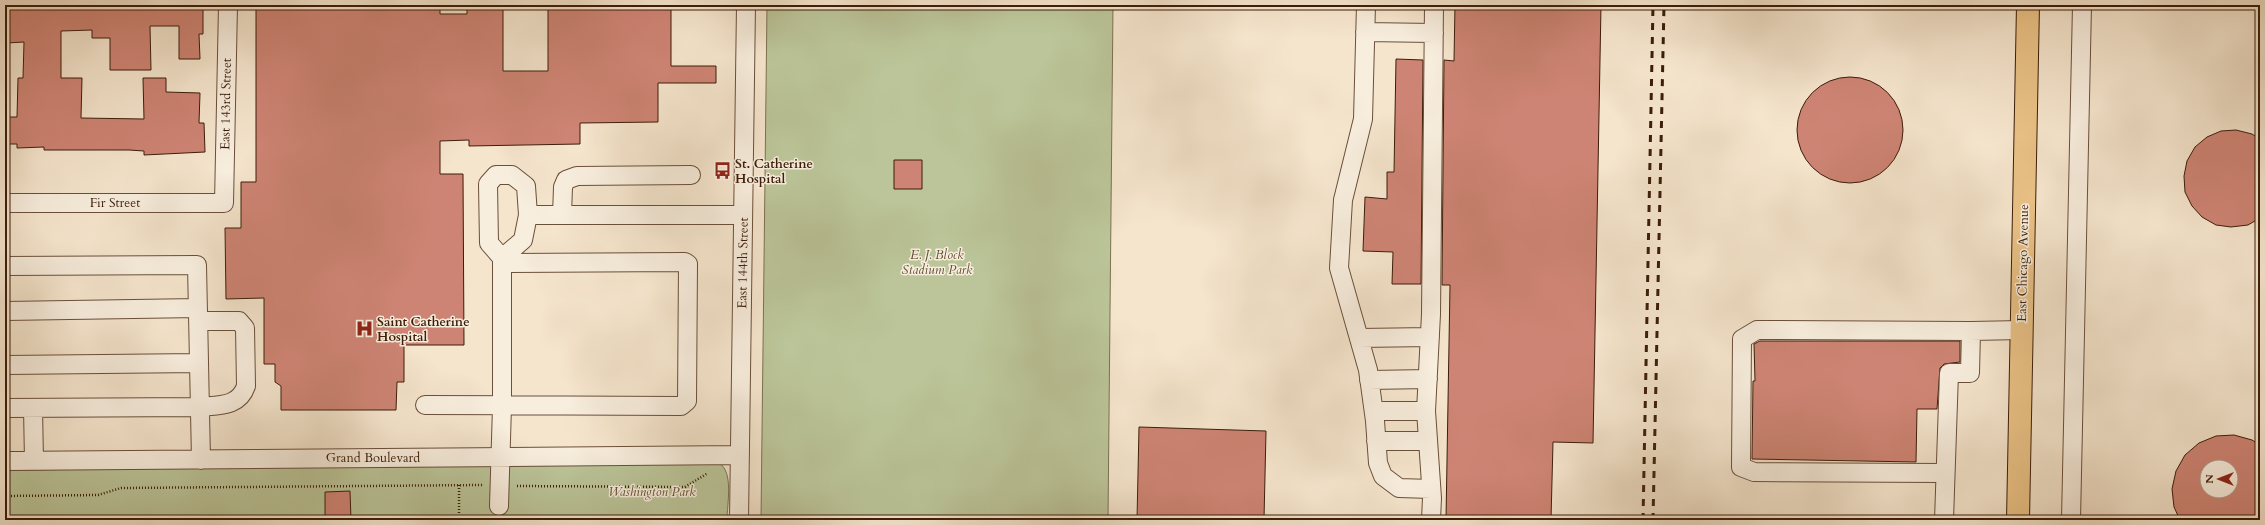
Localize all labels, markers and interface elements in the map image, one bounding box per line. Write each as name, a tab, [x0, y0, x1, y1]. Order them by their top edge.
street label: East 143rd Street	[216, 58, 236, 150]
place label: St. Catherine Hospital	[735, 155, 813, 188]
bus stop icon: St. Catherine Hospital	[712, 161, 732, 181]
street label: Fir Street	[90, 194, 140, 212]
street label: East Chicago Avenue	[2013, 204, 2033, 322]
street label: East 144th Street	[733, 217, 753, 309]
park label: E. J. Block Stadium Park	[902, 246, 973, 279]
place label: Saint Catherine Hospital	[377, 313, 470, 346]
hospital icon: Saint Catherine Hospital	[354, 319, 374, 339]
street label: Grand Boulevard	[326, 449, 420, 467]
north arrow	[2199, 459, 2239, 499]
text: N	[2202, 474, 2217, 484]
park label: Washington Park	[608, 483, 696, 501]

